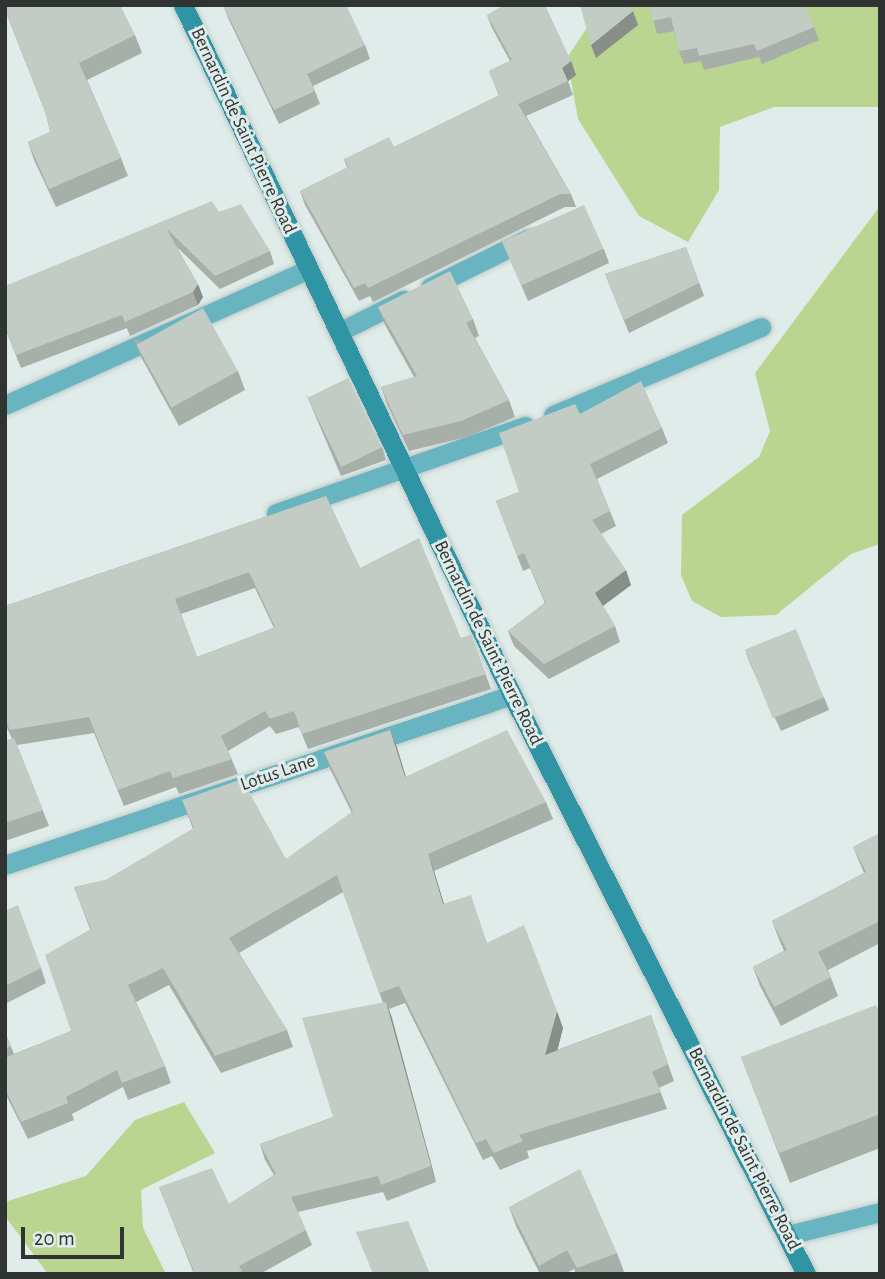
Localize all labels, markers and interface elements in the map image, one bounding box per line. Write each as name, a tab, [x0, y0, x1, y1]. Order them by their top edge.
street label: Bernardin de Saint Pierre Road	[185, 24, 301, 238]
street label: Bernardin de Saint Pierre Road	[429, 537, 547, 749]
street label: Lotus Lane	[237, 750, 319, 796]
street label: Bernardin de Saint Pierre Road	[683, 1044, 805, 1254]
scale bar	[24, 1212, 128, 1256]
text: 20 m	[34, 1228, 75, 1249]

